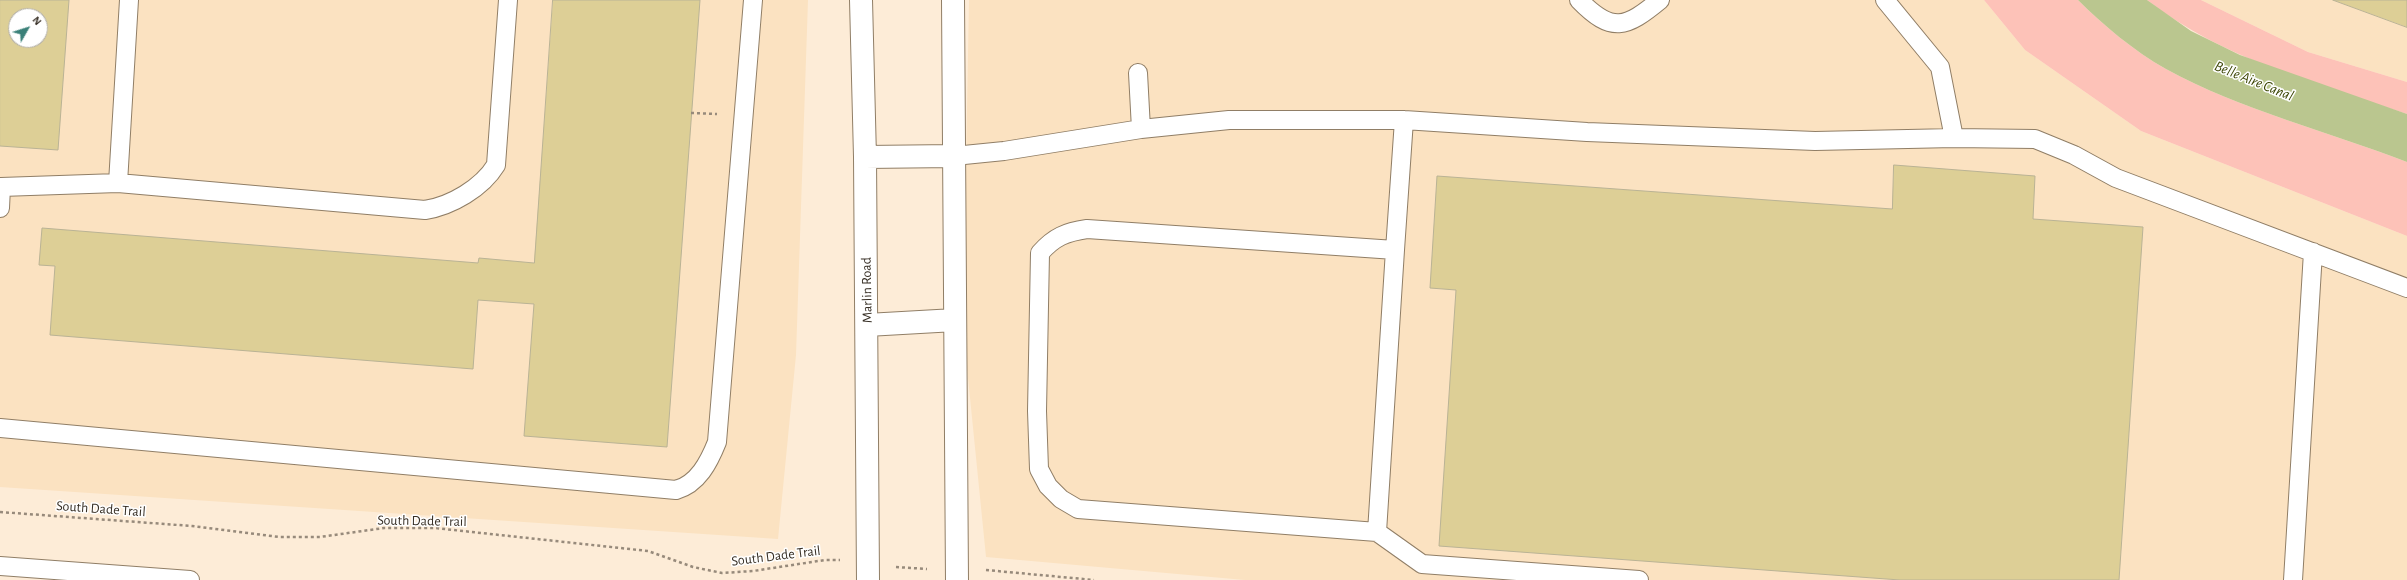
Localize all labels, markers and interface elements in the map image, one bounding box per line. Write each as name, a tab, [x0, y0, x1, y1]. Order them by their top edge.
north arrow	[8, 8, 48, 48]
text: N	[30, 14, 44, 27]
water label: Belle Aire Canal	[2212, 57, 2296, 105]
street label: Marlin Road	[858, 257, 876, 323]
street label: South Dade Trail	[56, 497, 146, 521]
street label: South Dade Trail	[377, 512, 467, 530]
street label: South Dade Trail	[731, 542, 821, 570]

